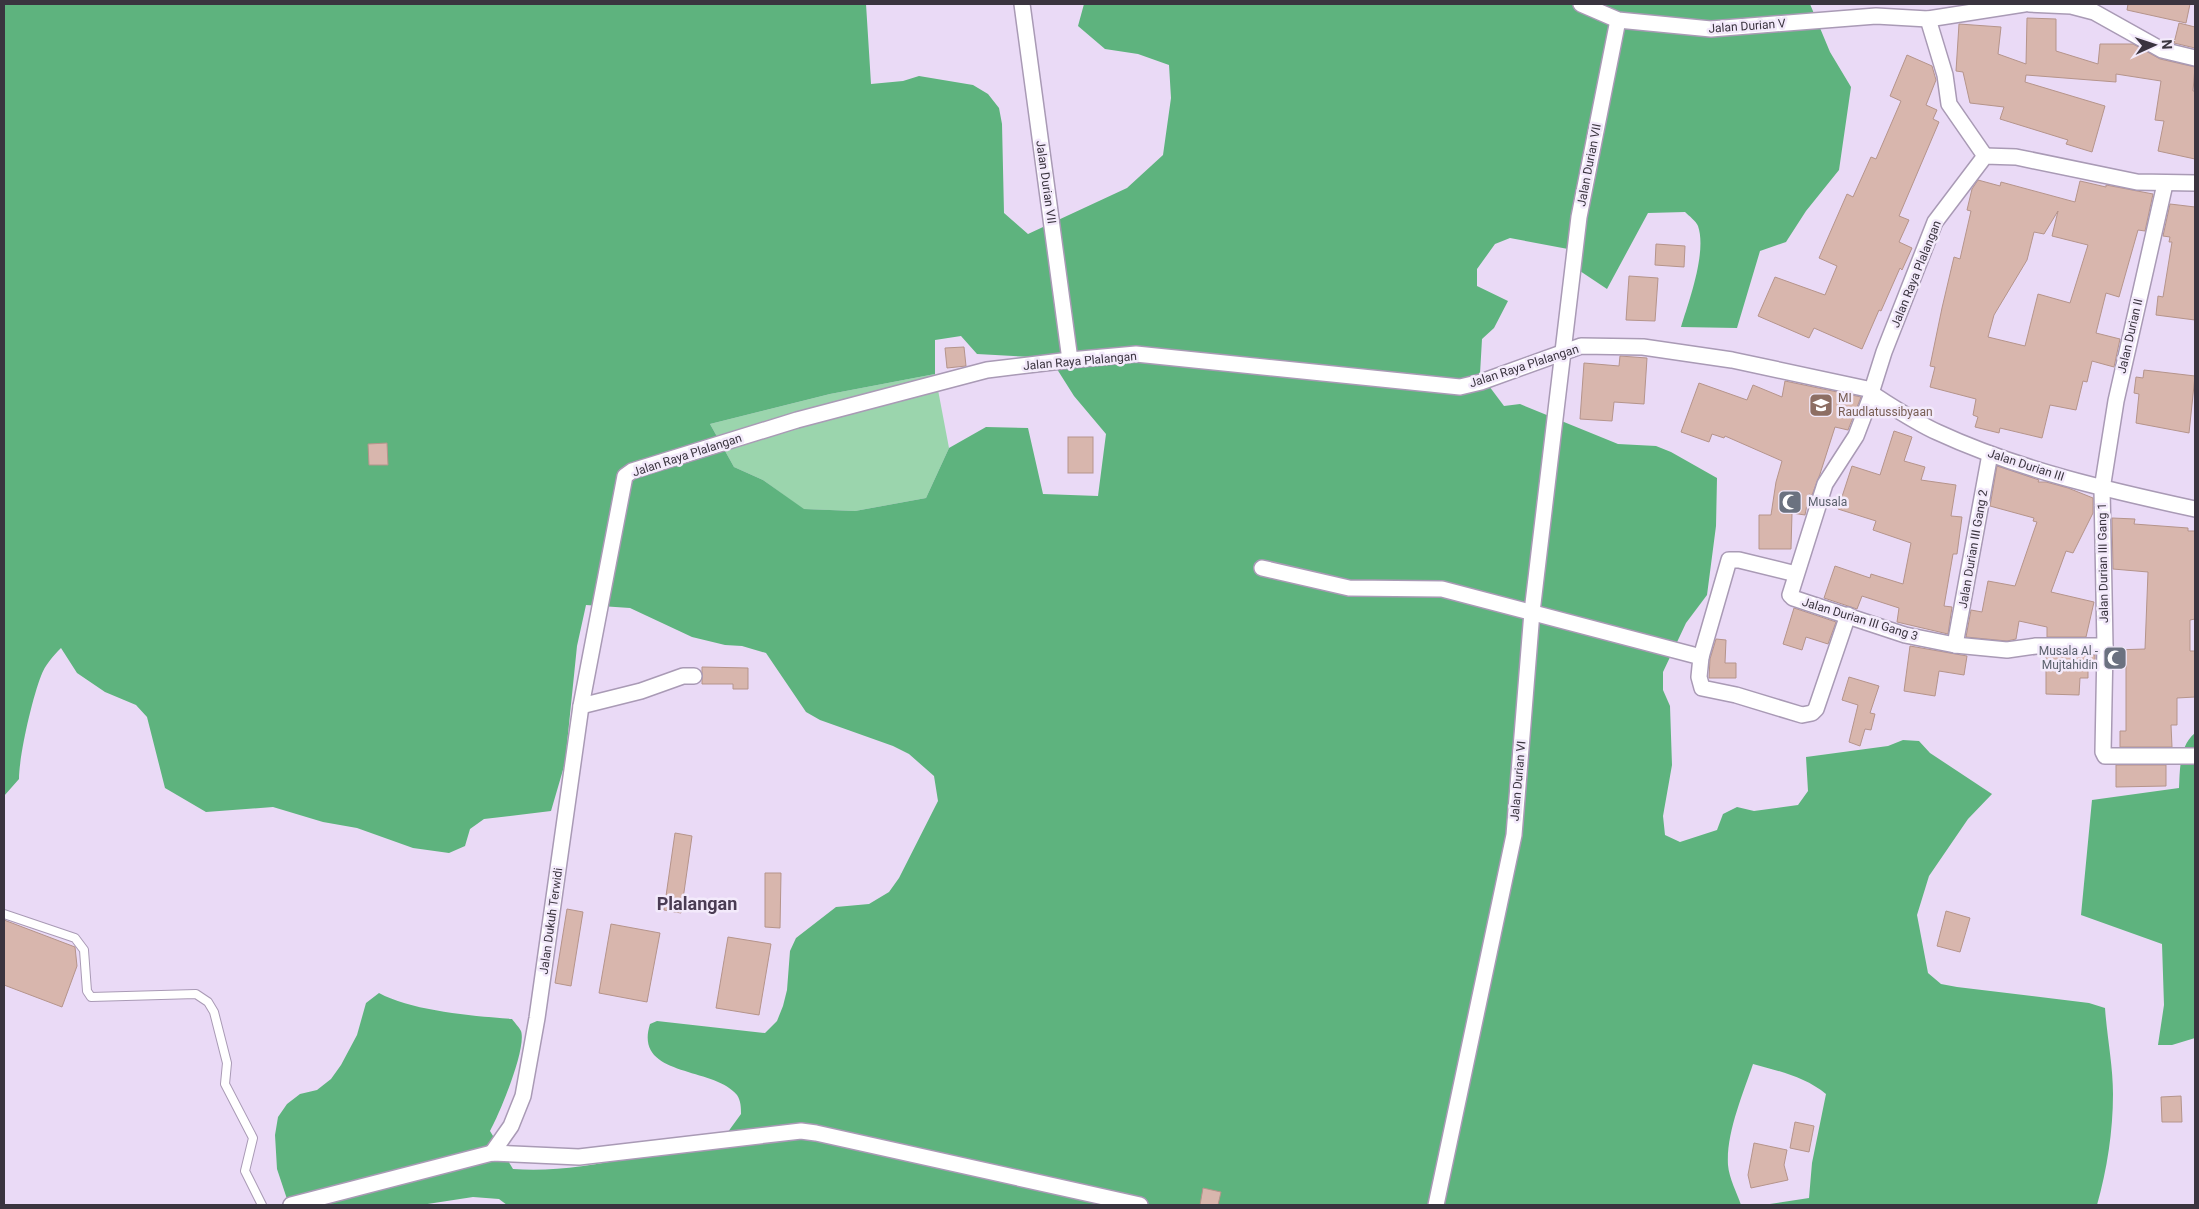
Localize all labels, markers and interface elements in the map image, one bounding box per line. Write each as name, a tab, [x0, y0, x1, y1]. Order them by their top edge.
street label: Jalan Durian V	[1708, 16, 1786, 36]
north arrow	[2129, 20, 2179, 70]
text: N	[2159, 39, 2175, 50]
street label: Jalan Durian VII	[1574, 122, 1604, 208]
street label: Jalan Durian VII	[1033, 139, 1059, 225]
street label: Jalan Raya Plalangan	[1888, 218, 1944, 330]
street label: Jalan Durian II	[2115, 297, 2145, 375]
street label: Jalan Raya Plalangan	[1468, 342, 1580, 390]
street label: Jalan Raya Plalangan	[1023, 349, 1137, 373]
place label: MI Raudlatussibyaan	[1838, 391, 1933, 419]
school or university icon: MI Raudlatussibyaan	[1808, 392, 1834, 418]
street label: Jalan Raya Plalangan	[631, 431, 743, 479]
street label: Jalan Durian III	[1986, 446, 2066, 484]
street label: Jalan Durian III Gang 2	[1956, 488, 1990, 609]
mosque icon: Musala	[1777, 489, 1803, 515]
place label: Musala	[1808, 495, 1847, 509]
street label: Jalan Durian III Gang 1	[2095, 503, 2111, 623]
street label: Jalan Durian III Gang 3	[1800, 595, 1920, 643]
place label: Musala Al - Mujtahidin	[2039, 644, 2099, 672]
mosque icon: Musala Al - Mujtahidin	[2102, 645, 2128, 671]
street label: Jalan Durian VI	[1508, 740, 1528, 822]
street label: Jalan Dukuh Terwidi	[537, 867, 565, 975]
district label: Plalangan	[657, 893, 737, 914]

